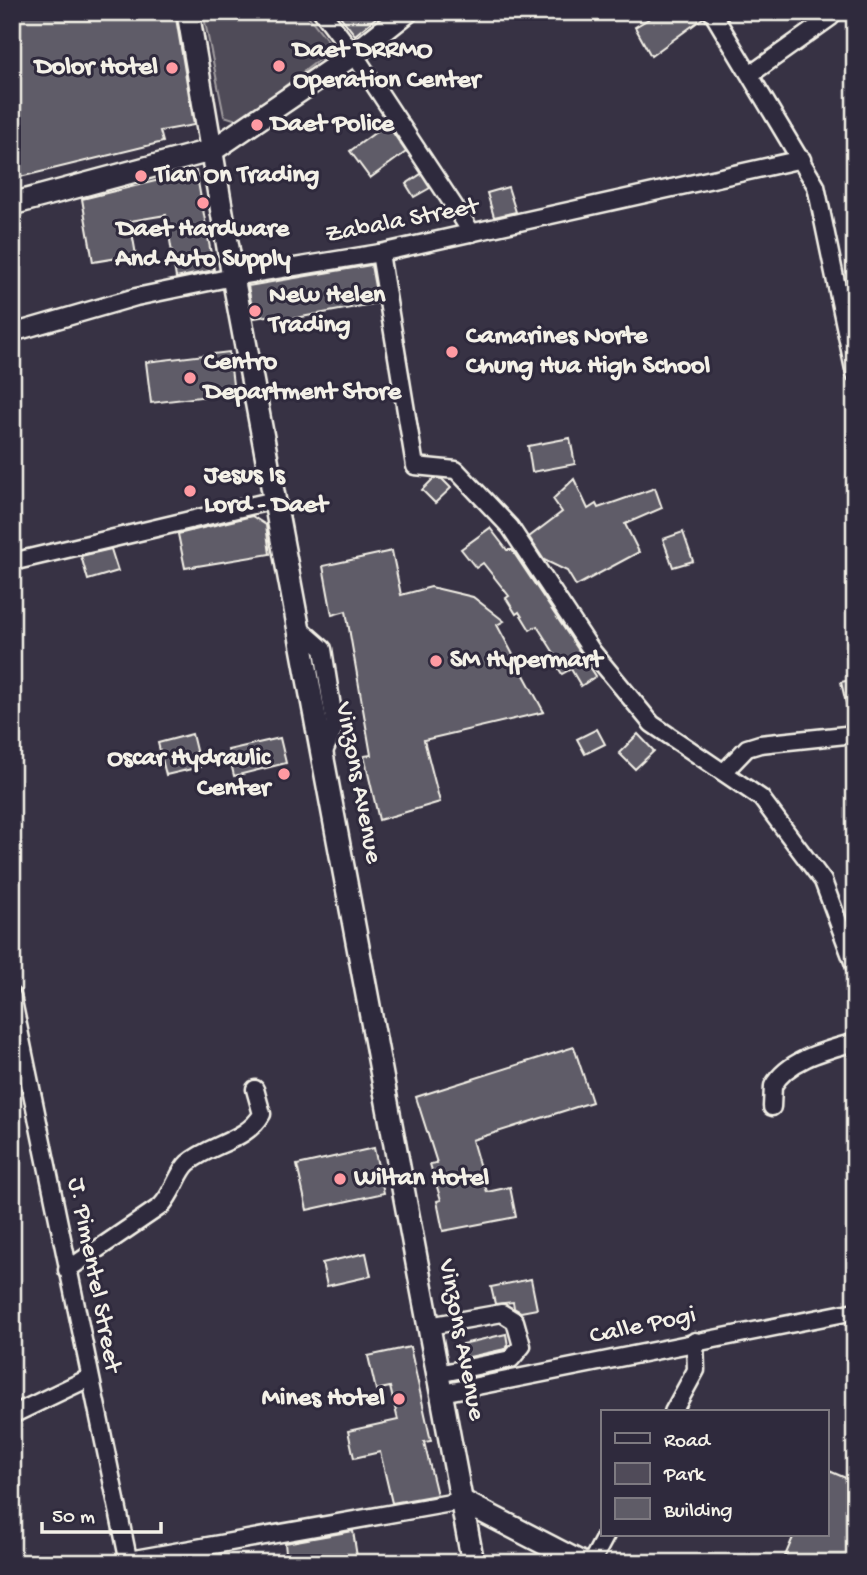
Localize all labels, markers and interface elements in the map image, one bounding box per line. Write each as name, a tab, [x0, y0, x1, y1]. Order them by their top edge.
place label: Daet DRRMO Operation Center	[291, 36, 483, 97]
place label: Dolor Hotel	[33, 53, 158, 84]
marker: Daet DRRMO Operation Center	[271, 58, 287, 74]
marker: Dolor Hotel	[164, 60, 180, 76]
place label: Daet Police	[269, 110, 396, 141]
marker: Daet Police	[249, 117, 265, 133]
place label: Tian On Trading	[153, 161, 320, 192]
marker: Tian On Trading	[133, 168, 149, 184]
street label: Zabala Street	[323, 192, 483, 252]
marker: Daet Hardware And Auto Supply	[195, 195, 211, 211]
place label: Daet Hardware And Auto Supply	[114, 215, 291, 276]
place label: New Helen Trading	[267, 281, 386, 342]
marker: New Helen Trading	[247, 303, 263, 319]
place label: Camarines Norte Chung Hua High School	[466, 322, 710, 383]
marker: Camarines Norte Chung Hua High School	[444, 344, 460, 360]
place label: Centro Department Store	[202, 348, 403, 409]
marker: Centro Department Store	[182, 370, 198, 386]
place label: Jesus Is Lord - Daet	[203, 461, 330, 522]
marker: Jesus Is Lord - Daet	[182, 483, 198, 499]
place label: SM Hypermart	[450, 646, 604, 677]
marker: SM Hypermart	[428, 653, 444, 669]
street label: Vinzons Avenue	[326, 699, 388, 867]
place label: Oscar Hydraulic Center	[107, 744, 273, 805]
marker: Oscar Hydraulic Center	[276, 766, 292, 782]
place label: Wiltan Hotel	[353, 1164, 489, 1195]
marker: Wiltan Hotel	[332, 1171, 348, 1187]
street label: J. Pimentel Street	[59, 1175, 128, 1377]
street label: Vinzons Avenue	[429, 1256, 491, 1424]
street label: Calle Pogi	[587, 1301, 699, 1353]
place label: Mines Hotel	[262, 1384, 385, 1415]
marker: Mines Hotel	[391, 1391, 407, 1407]
legend	[601, 1410, 828, 1536]
text: Road	[664, 1430, 712, 1455]
text: Park	[663, 1464, 707, 1489]
scale bar	[42, 1491, 161, 1535]
text: Building	[663, 1500, 733, 1525]
text: 50 m	[52, 1506, 95, 1531]

